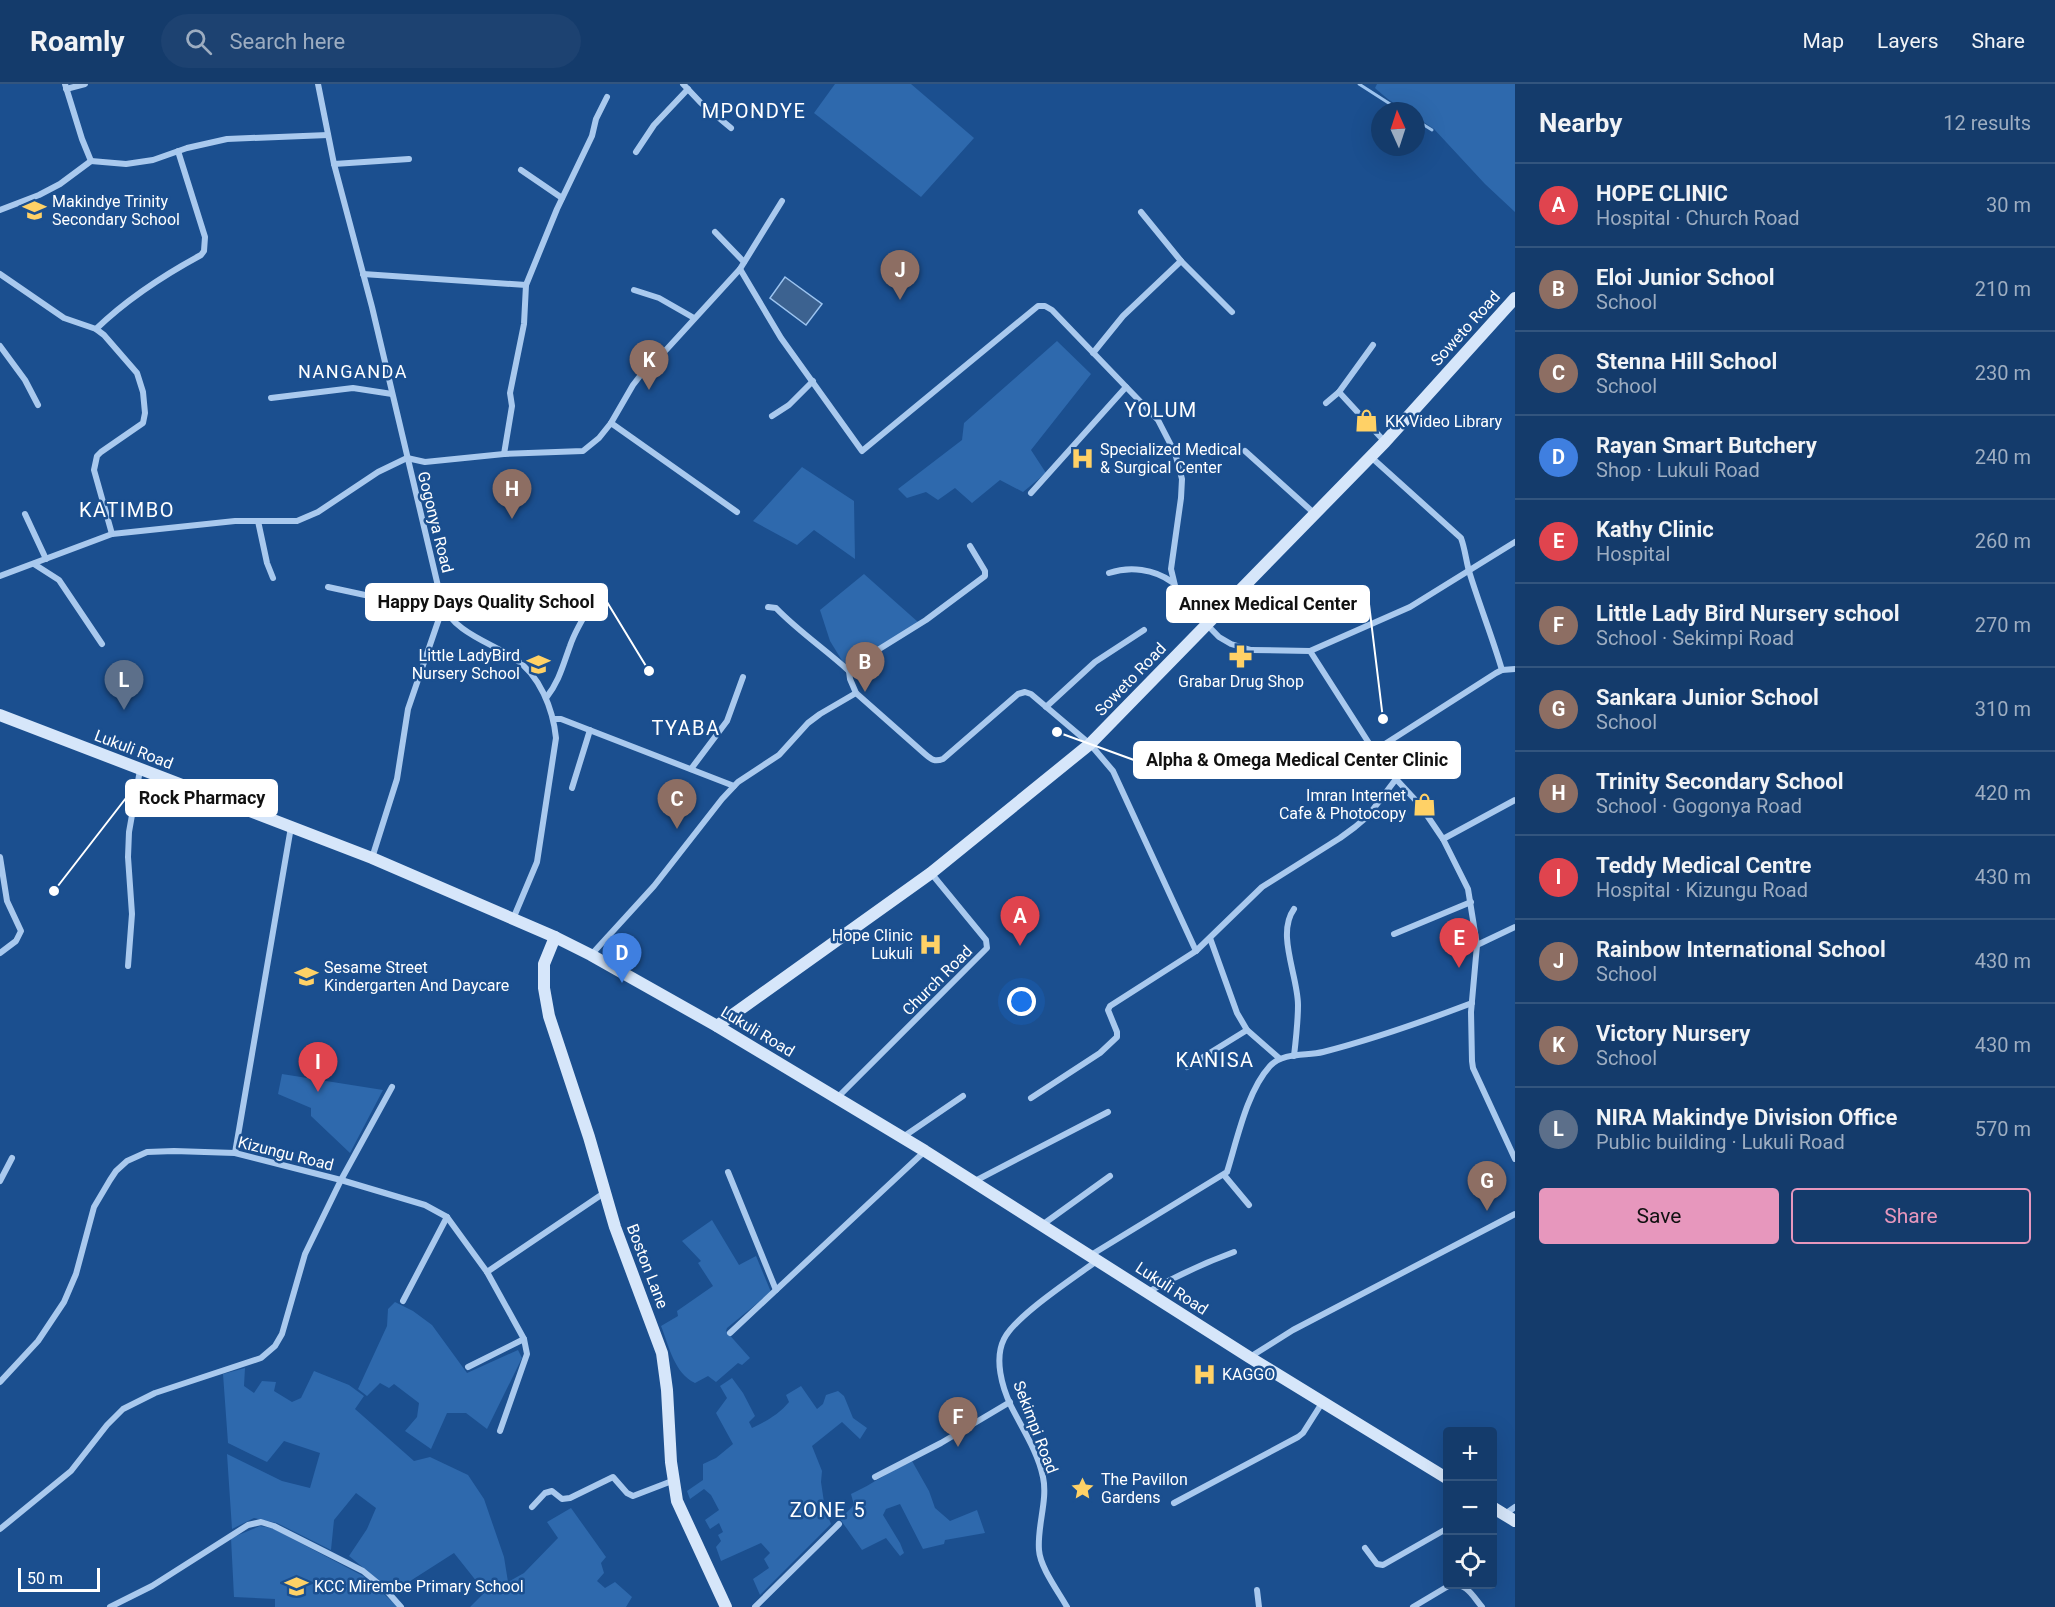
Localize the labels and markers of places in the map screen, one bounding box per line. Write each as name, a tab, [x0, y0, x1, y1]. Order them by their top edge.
place label: Makindye Trinity Secondary School	[52, 192, 180, 229]
school or university icon: Makindye Trinity Secondary School	[21, 197, 47, 223]
pin: J	[880, 250, 920, 300]
pin: K	[630, 340, 668, 390]
shop icon: KK Video Library	[1354, 408, 1380, 434]
place label: KK Video Library	[1385, 412, 1503, 431]
place label: Specialized Medical & Surgical Center	[1100, 440, 1241, 477]
hospital icon: Specialized Medical & Surgical Center	[1069, 445, 1095, 471]
pin: H	[492, 470, 532, 519]
callout: Happy Days Quality School	[366, 584, 607, 620]
callout: Annex Medical Center	[1167, 586, 1369, 622]
pin: B	[846, 642, 884, 692]
pharmacy icon: Grabar Drug Shop	[1228, 643, 1254, 669]
place label: Little LadyBird Nursery School	[412, 646, 520, 683]
school or university icon: Little LadyBird Nursery School	[525, 651, 551, 677]
pin: L	[104, 660, 144, 710]
place label: Grabar Drug Shop	[1178, 672, 1304, 691]
callout: Alpha & Omega Medical Center Clinic	[1134, 742, 1460, 778]
callout: Rock Pharmacy	[126, 780, 277, 816]
pin: C	[658, 780, 696, 829]
place label: Imran Internet Cafe & Photocopy	[1279, 786, 1406, 823]
shop icon: Imran Internet Cafe & Photocopy	[1411, 791, 1437, 817]
pin: A	[1000, 896, 1040, 946]
pin: E	[1440, 918, 1478, 968]
place label: Hope Clinic Lukuli	[832, 926, 913, 963]
hospital icon: Hope Clinic Lukuli	[918, 931, 944, 957]
pin: D	[602, 934, 642, 983]
place label: Sesame Street Kindergarten And Daycare	[324, 958, 509, 995]
school or university icon: Sesame Street Kindergarten And Daycare	[293, 963, 319, 989]
pin: I	[298, 1042, 338, 1092]
pin: G	[1468, 1162, 1506, 1211]
hospital icon: KAGGO	[1191, 1361, 1217, 1387]
place label: KAGGO	[1222, 1365, 1275, 1384]
pin: F	[938, 1398, 978, 1447]
place label: The Pavillon Gardens	[1101, 1470, 1188, 1507]
place icon: The Pavillon Gardens	[1070, 1475, 1096, 1501]
school or university icon: KCC Mirembe Primary School	[283, 1573, 309, 1599]
place label: KCC Mirembe Primary School	[314, 1577, 524, 1596]

